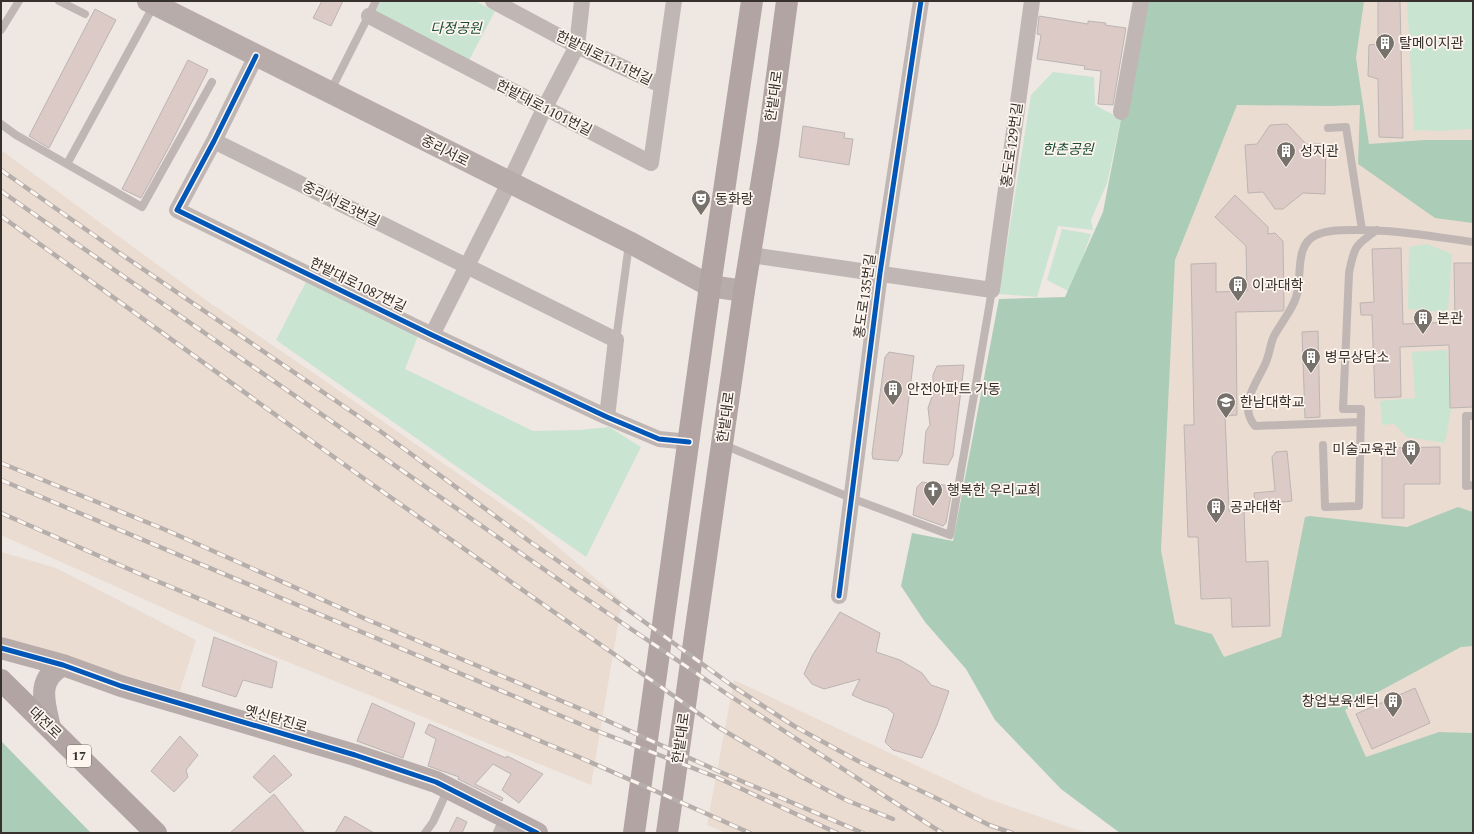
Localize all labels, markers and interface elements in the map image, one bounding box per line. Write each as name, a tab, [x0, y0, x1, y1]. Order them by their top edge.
park label: 다정공원	[430, 18, 483, 39]
street label: 한밭대로1111번길	[552, 25, 656, 91]
building icon: 탈메이지관	[1374, 32, 1396, 60]
place label: 탈메이지관	[1399, 33, 1464, 54]
street label: 한밭대로	[760, 69, 788, 123]
street label: 한밭대로1101번길	[492, 75, 596, 141]
street label: 홍도로129번길	[996, 101, 1028, 189]
street label: 중리서로	[417, 130, 473, 172]
park label: 한촌공원	[1042, 139, 1095, 160]
building icon: 성지관	[1275, 140, 1297, 168]
place label: 성지관	[1300, 141, 1339, 162]
street label: 중리서로3번길	[299, 176, 383, 232]
theatre icon: 동화랑	[690, 188, 712, 216]
place label: 동화랑	[715, 189, 754, 210]
street label: 한밭대로1087번길	[306, 252, 410, 318]
street label: 홍도로135번길	[849, 252, 881, 340]
building icon: 이과대학	[1227, 274, 1249, 302]
place label: 이과대학	[1252, 275, 1304, 296]
building icon: 본관	[1412, 307, 1434, 335]
place label: 본관	[1437, 308, 1463, 329]
building icon: 병무상담소	[1300, 346, 1322, 374]
place label: 병무상담소	[1325, 347, 1390, 368]
building icon: 안전아파트 가동	[882, 378, 904, 406]
place label: 안전아파트 가동	[907, 379, 1001, 400]
street label: 한밭대로	[712, 390, 740, 444]
school or university icon: 한남대학교	[1215, 391, 1237, 419]
place label: 한남대학교	[1240, 392, 1305, 413]
building icon: 미술교육관	[1400, 438, 1422, 466]
place label: 미술교육관	[1333, 439, 1397, 460]
church icon: 행복한 우리교회	[922, 479, 944, 507]
place label: 행복한 우리교회	[947, 480, 1041, 501]
building icon: 공과대학	[1205, 496, 1227, 524]
place label: 공과대학	[1230, 497, 1282, 518]
building icon: 창업보육센터	[1382, 690, 1404, 718]
place label: 창업보육센터	[1302, 691, 1379, 712]
street label: 옛신탄진로	[242, 700, 310, 738]
street label: 대전로	[24, 702, 66, 744]
street label: 한밭대로	[667, 711, 695, 765]
road number: 17	[67, 745, 91, 767]

